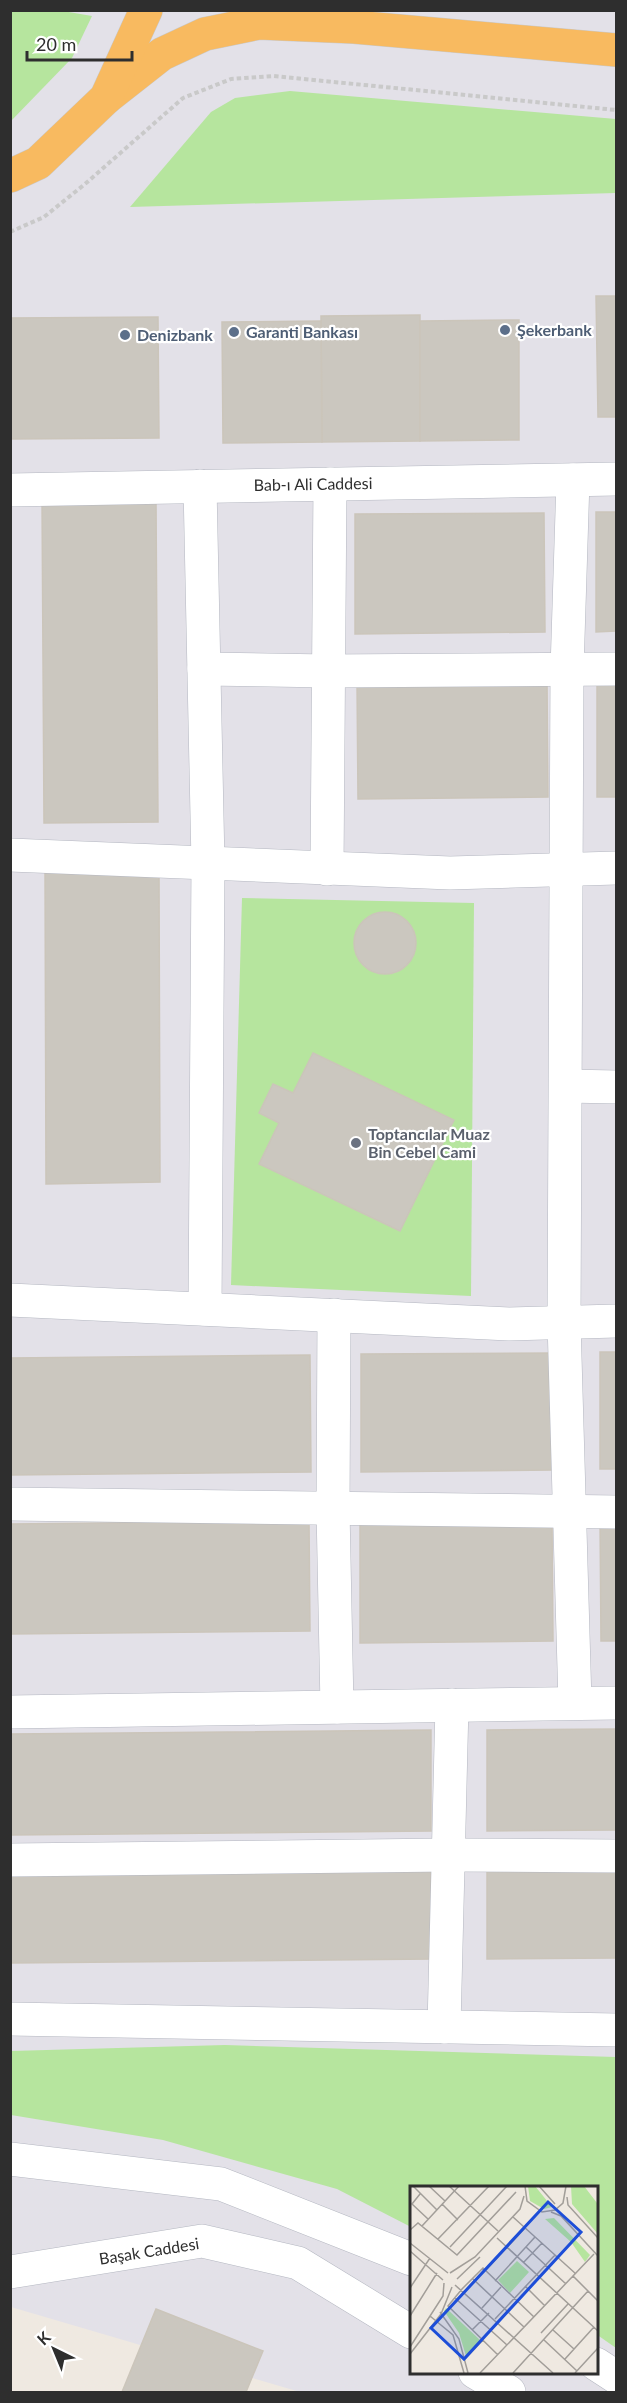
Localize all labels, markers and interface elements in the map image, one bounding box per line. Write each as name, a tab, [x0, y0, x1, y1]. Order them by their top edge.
scale bar	[27, 24, 132, 62]
text: 20 m	[36, 33, 76, 55]
place label: Şekerbank	[517, 320, 592, 339]
place label: Garanti Bankası	[246, 322, 358, 341]
marker: Şekerbank	[498, 323, 512, 337]
place label: Denizbank	[137, 325, 213, 344]
marker: Garanti Bankası	[227, 325, 241, 339]
marker: Denizbank	[118, 328, 132, 342]
street label: Bab-ı Ali Caddesi	[253, 473, 373, 494]
place label: Toptancılar Muaz Bin Cebel Cami	[368, 1124, 490, 1161]
marker: Toptancılar Muaz Bin Cebel Cami	[349, 1136, 363, 1150]
inset map	[410, 2186, 597, 2373]
street label: Başak Caddesi	[98, 2233, 200, 2268]
north arrow	[24, 2319, 84, 2379]
text: K	[33, 2326, 55, 2348]

